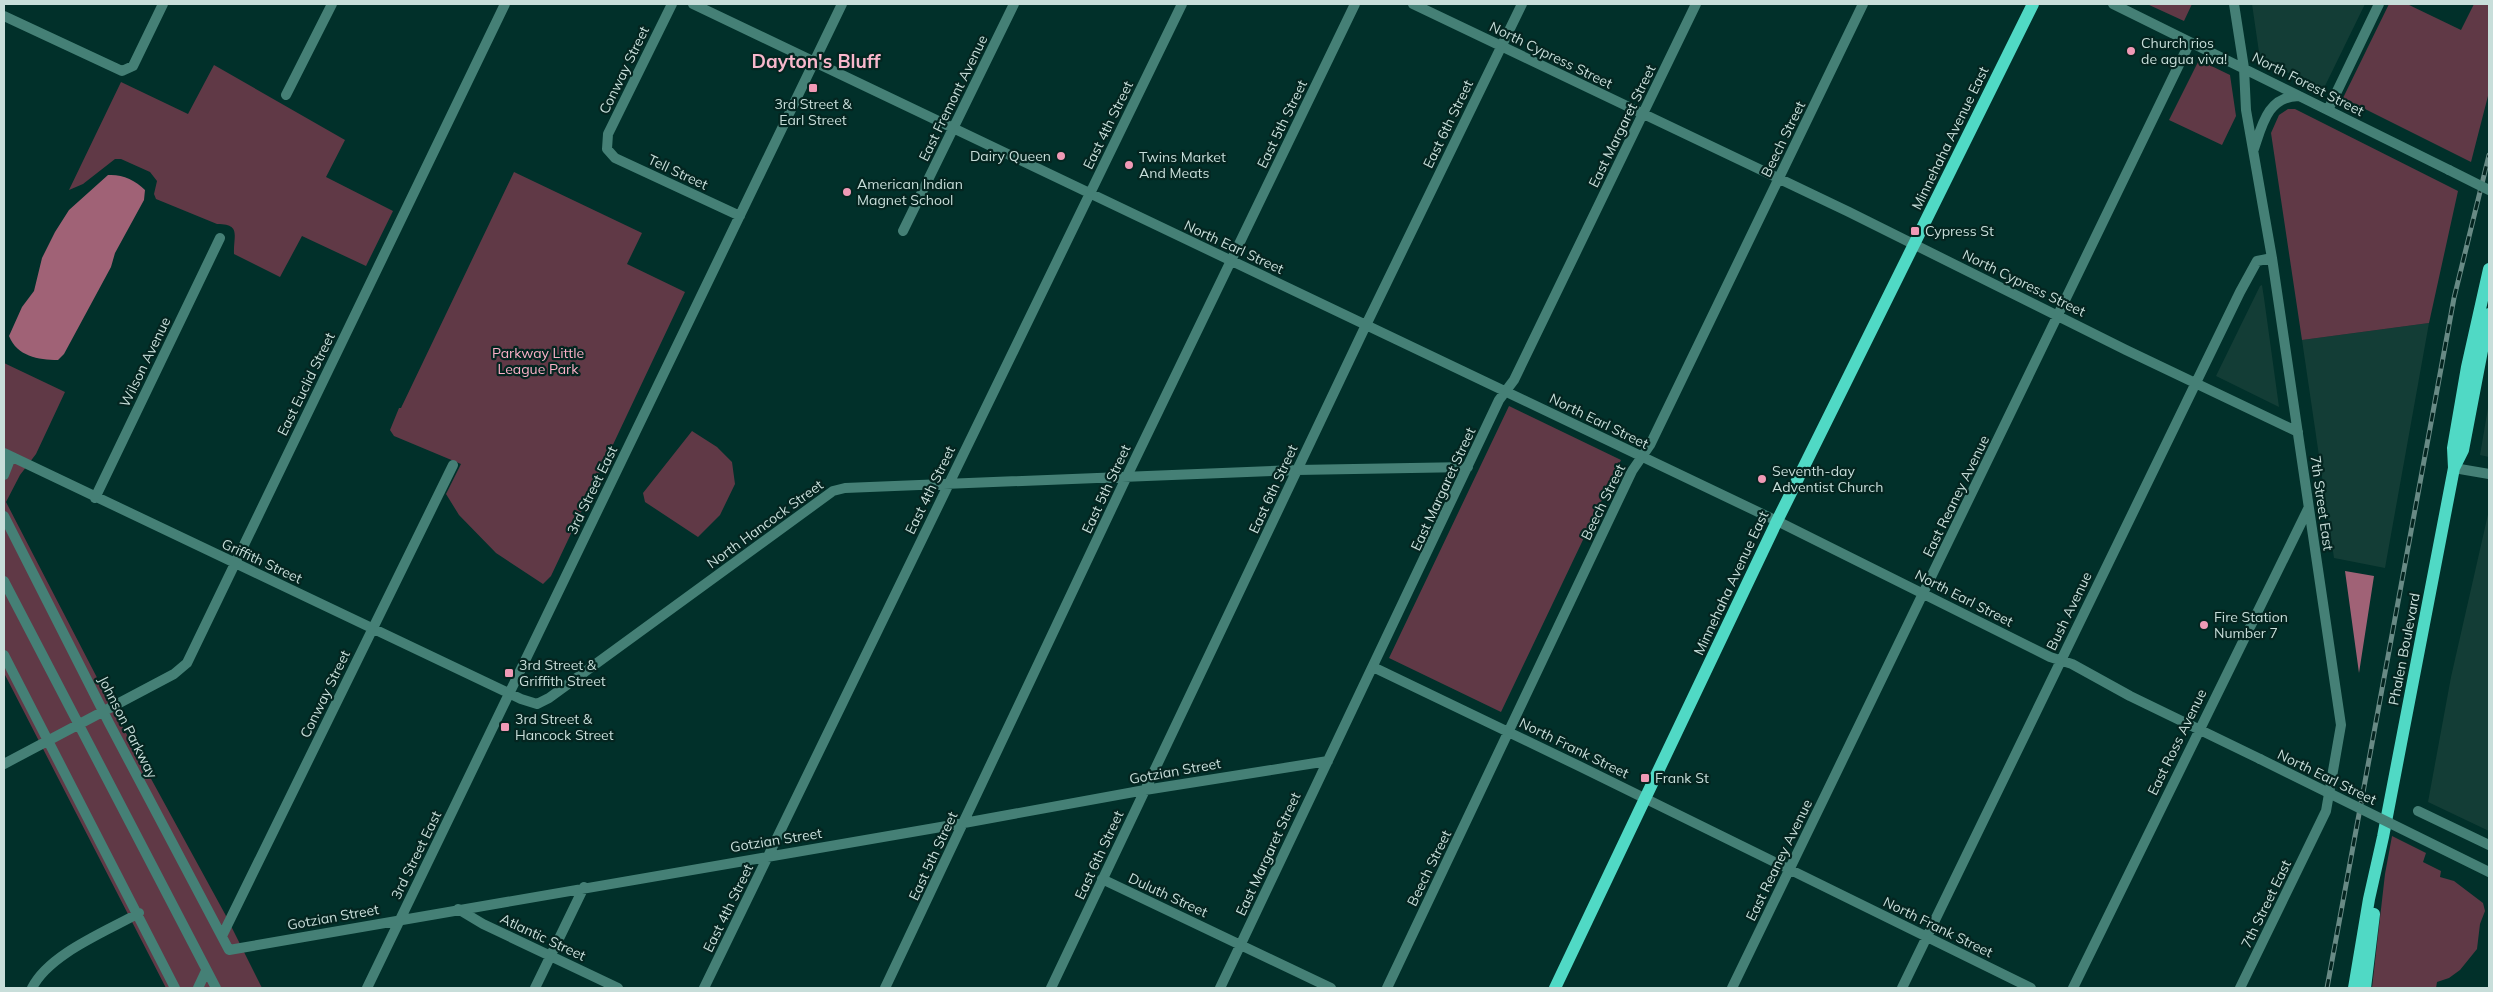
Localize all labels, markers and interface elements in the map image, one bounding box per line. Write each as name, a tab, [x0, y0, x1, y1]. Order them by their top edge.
street label: North Cypress Street	[1487, 17, 1616, 93]
street label: Conway Street	[595, 23, 653, 117]
street label: East Fremont Avenue	[915, 32, 991, 164]
place label: Church rios de agua viva!	[2141, 34, 2227, 68]
marker: Church rios de agua viva!	[2125, 45, 2137, 57]
street label: North Forest Street	[2249, 48, 2367, 120]
district label: Dayton's Bluff	[752, 49, 881, 73]
street label: East Margaret Street	[1585, 62, 1660, 190]
street label: Minnehaha Avenue East	[1908, 63, 1993, 212]
street label: East 5th Street	[1253, 77, 1311, 171]
street label: East 6th Street	[1419, 77, 1477, 171]
street label: East 4th Street	[1079, 78, 1137, 172]
marker: 3rd Street & Earl Street	[807, 82, 819, 94]
place label: 3rd Street & Earl Street	[774, 95, 852, 129]
street label: Beech Street	[1757, 98, 1809, 180]
place label: Dairy Queen	[970, 147, 1051, 165]
place label: Twins Market And Meats	[1139, 148, 1226, 182]
street label: Tell Street	[645, 150, 711, 194]
marker: Dairy Queen	[1055, 150, 1067, 162]
marker: Twins Market And Meats	[1123, 159, 1135, 171]
place label: American Indian Magnet School	[857, 175, 963, 209]
marker: American Indian Magnet School	[841, 186, 853, 198]
street label: North Earl Street	[1181, 216, 1287, 278]
place label: Cypress St	[1925, 222, 1994, 240]
marker: Cypress St	[1909, 225, 1921, 237]
street label: North Cypress Street	[1960, 245, 2089, 321]
street label: Wilson Avenue	[115, 314, 175, 410]
street label: East Euclid Street	[273, 329, 339, 439]
park label: Parkway Little League Park	[492, 344, 584, 378]
street label: North Earl Street	[1547, 389, 1652, 453]
street label: East Margaret Street	[1407, 424, 1480, 554]
street label: East Reaney Avenue	[1919, 432, 1993, 560]
street label: East 5th Street	[1078, 442, 1134, 536]
street label: East 6th Street	[1245, 442, 1301, 536]
street label: 3rd Street East	[563, 443, 621, 537]
street label: East 4th Street	[901, 443, 959, 537]
street label: 7th Street East	[2306, 454, 2338, 552]
street label: Beech Street	[1577, 461, 1629, 543]
place label: Seventh-day Adventist Church	[1772, 462, 1883, 496]
marker: Seventh-day Adventist Church	[1756, 473, 1768, 485]
street label: North Hancock Street	[703, 476, 827, 572]
street label: Minnehaha Avenue East	[1690, 508, 1772, 658]
street label: Griffith Street	[219, 535, 305, 588]
street label: North Earl Street	[1912, 565, 2016, 631]
street label: Bush Avenue	[2042, 569, 2096, 653]
street label: Phalen Boulevard	[2384, 591, 2424, 707]
place label: Fire Station Number 7	[2214, 608, 2288, 642]
marker: Fire Station Number 7	[2198, 619, 2210, 631]
street label: Conway Street	[296, 647, 354, 741]
place label: 3rd Street & Griffith Street	[519, 656, 606, 690]
marker: 3rd Street & Griffith Street	[503, 667, 515, 679]
street label: Johnson Parkway	[94, 673, 162, 782]
street label: East Ross Avenue	[2144, 686, 2210, 798]
place label: 3rd Street & Hancock Street	[515, 710, 614, 744]
street label: North Frank Street	[1516, 714, 1632, 782]
marker: 3rd Street & Hancock Street	[499, 721, 511, 733]
street label: North Earl Street	[2275, 745, 2380, 809]
street label: Gotzian Street	[1128, 754, 1222, 788]
place label: Frank St	[1655, 769, 1709, 787]
marker: Frank St	[1639, 772, 1651, 784]
street label: East Margaret Street	[1232, 789, 1305, 919]
street label: East Reaney Avenue	[1742, 796, 1816, 924]
street label: 3rd Street East	[387, 808, 445, 902]
street label: East 6th Street	[1071, 808, 1127, 902]
street label: East 5th Street	[905, 809, 961, 903]
street label: Gotzian Street	[729, 824, 823, 856]
street label: Beech Street	[1403, 827, 1455, 909]
street label: 7th Street East	[2237, 857, 2295, 951]
street label: East 4th Street	[699, 861, 757, 955]
street label: Duluth Street	[1125, 869, 1211, 921]
street label: North Frank Street	[1880, 893, 1996, 961]
street label: Gotzian Street	[286, 900, 380, 934]
street label: Atlantic Street	[497, 909, 589, 965]

